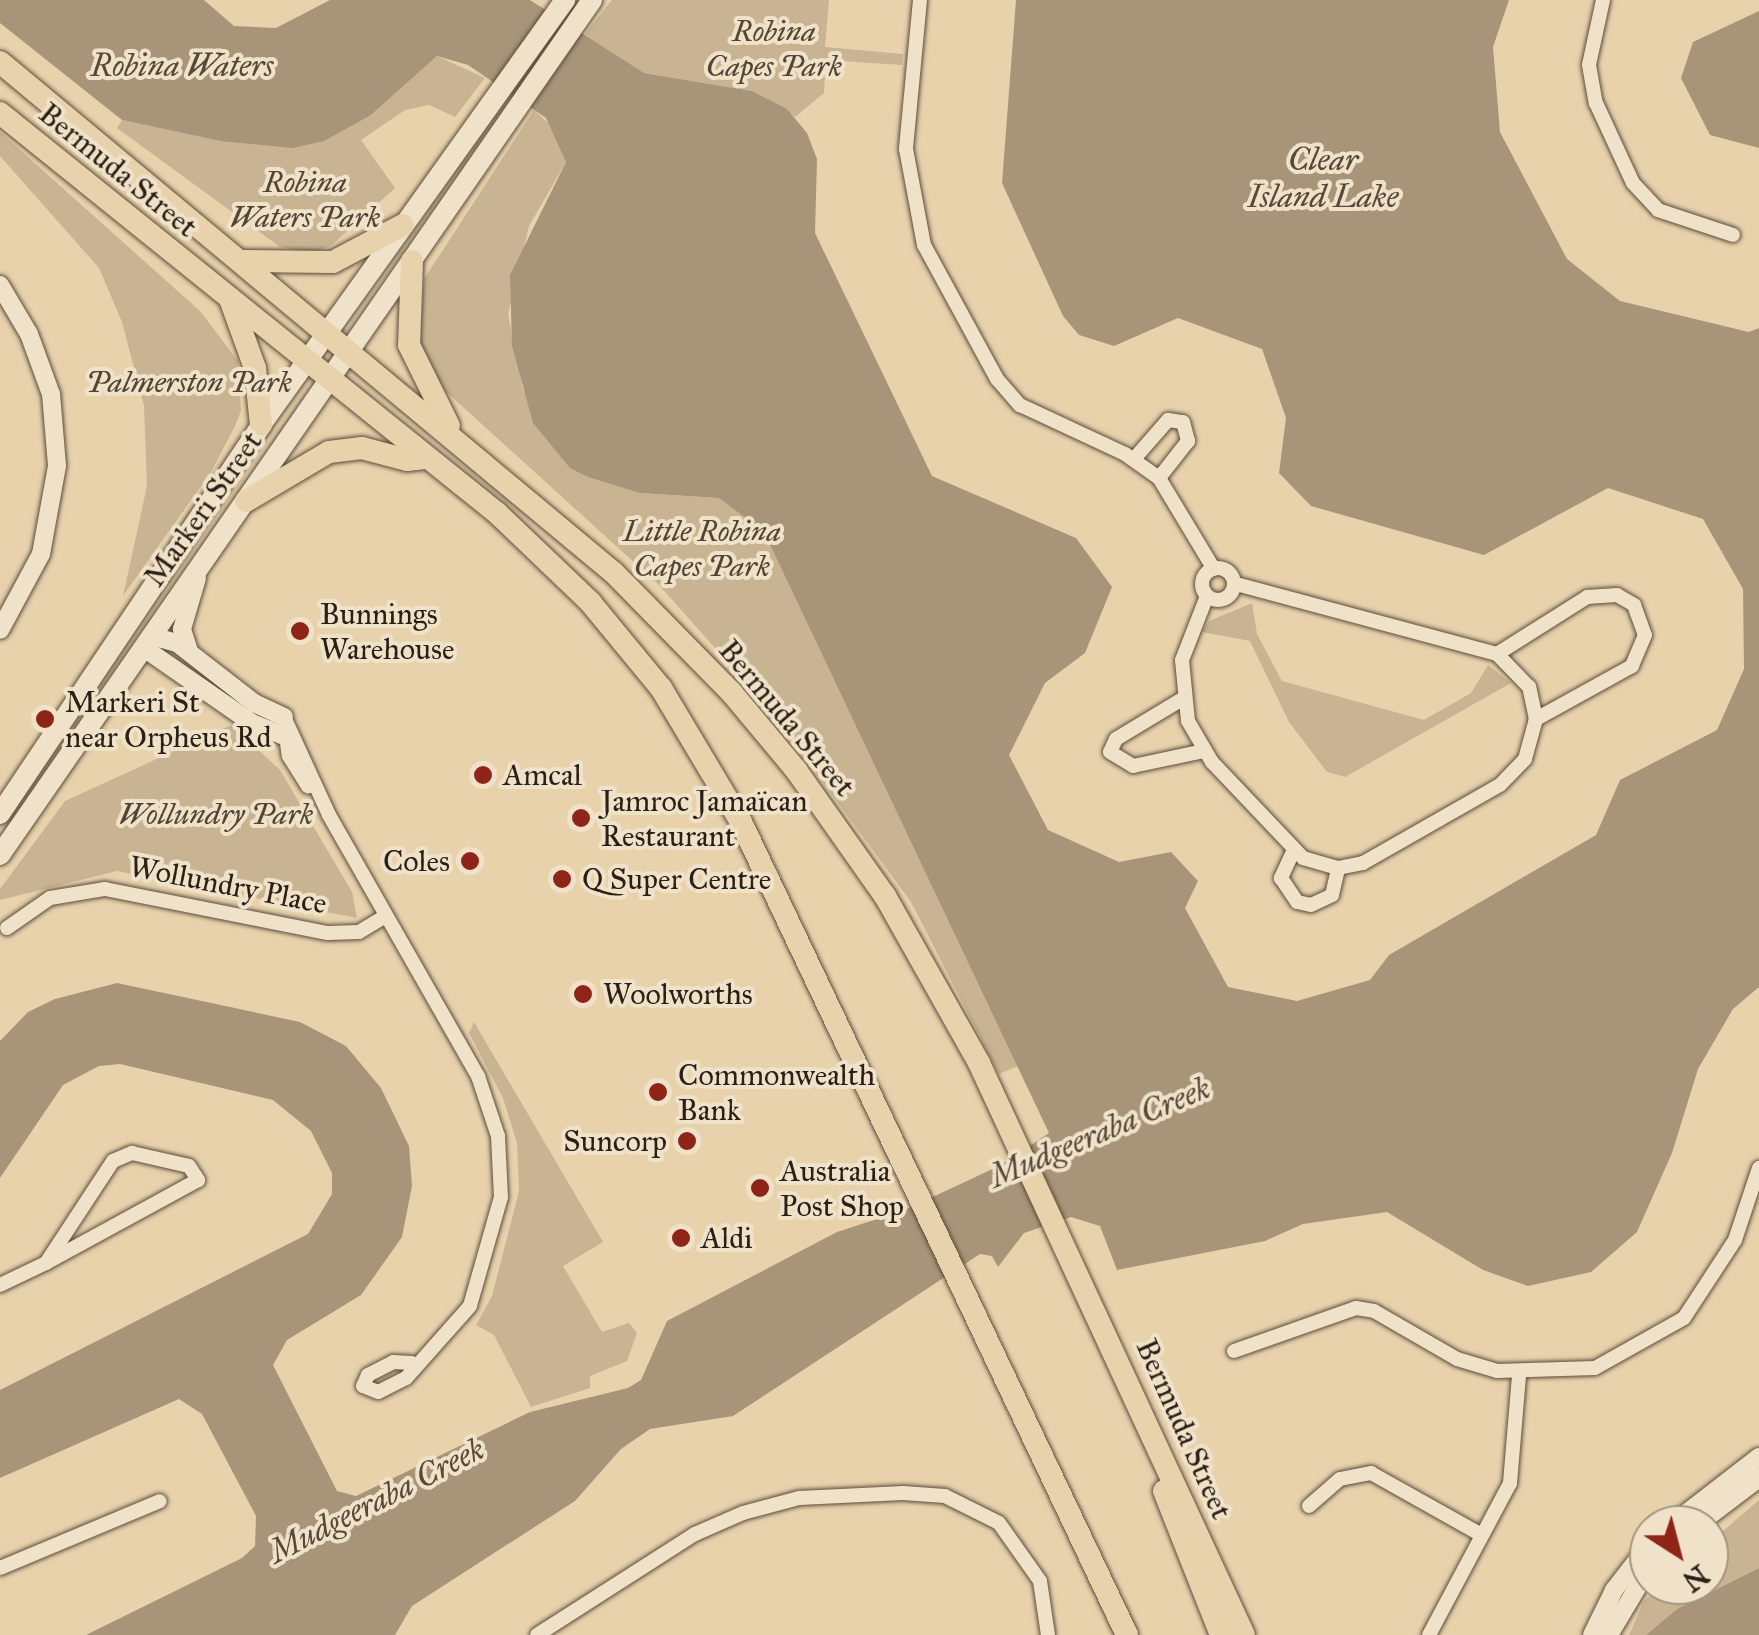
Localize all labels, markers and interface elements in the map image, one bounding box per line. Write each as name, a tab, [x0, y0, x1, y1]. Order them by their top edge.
park label: Robina Capes Park	[706, 13, 842, 84]
water label: Robina Waters	[90, 47, 274, 85]
street label: Bermuda Street	[32, 95, 204, 245]
water label: Clear Island Lake	[1248, 142, 1398, 217]
park label: Robina Waters Park	[230, 164, 380, 234]
park label: Palmerston Park	[86, 364, 292, 400]
street label: Markeri Street	[136, 424, 270, 594]
park label: Little Robina Capes Park	[623, 513, 781, 584]
place label: Bunnings Warehouse	[320, 596, 454, 666]
marker: Bunnings Warehouse	[289, 620, 311, 642]
street label: Bermuda Street	[711, 632, 863, 804]
place label: Markeri St near Orpheus Rd	[65, 684, 272, 754]
marker: Markeri St near Orpheus Rd	[34, 708, 56, 730]
place label: Amcal	[503, 757, 582, 793]
marker: Amcal	[472, 764, 494, 786]
place label: Jamroc Jamaïcan Restaurant	[601, 783, 807, 854]
park label: Wollundry Park	[119, 796, 313, 832]
marker: Jamroc Jamaïcan Restaurant	[570, 807, 592, 829]
place label: Coles	[383, 843, 450, 879]
street label: Wollundry Place	[126, 848, 330, 922]
marker: Coles	[459, 850, 481, 872]
place label: Q Super Centre	[582, 861, 771, 897]
marker: Q Super Centre	[551, 868, 573, 890]
place label: Woolworths	[603, 976, 753, 1012]
marker: Woolworths	[572, 983, 594, 1005]
place label: Commonwealth Bank	[678, 1057, 875, 1128]
water label: Mudgeeraba Creek	[984, 1069, 1216, 1197]
marker: Commonwealth Bank	[647, 1081, 669, 1103]
place label: Suncorp	[563, 1123, 667, 1159]
marker: Suncorp	[676, 1130, 698, 1152]
place label: Australia Post Shop	[780, 1153, 904, 1224]
marker: Australia Post Shop	[749, 1177, 771, 1199]
place label: Aldi	[701, 1220, 753, 1256]
marker: Aldi	[670, 1227, 692, 1249]
street label: Bermuda Street	[1128, 1333, 1240, 1525]
water label: Mudgeeraba Creek	[263, 1430, 491, 1572]
north arrow	[1629, 1505, 1729, 1605]
text: N	[1676, 1557, 1716, 1599]

